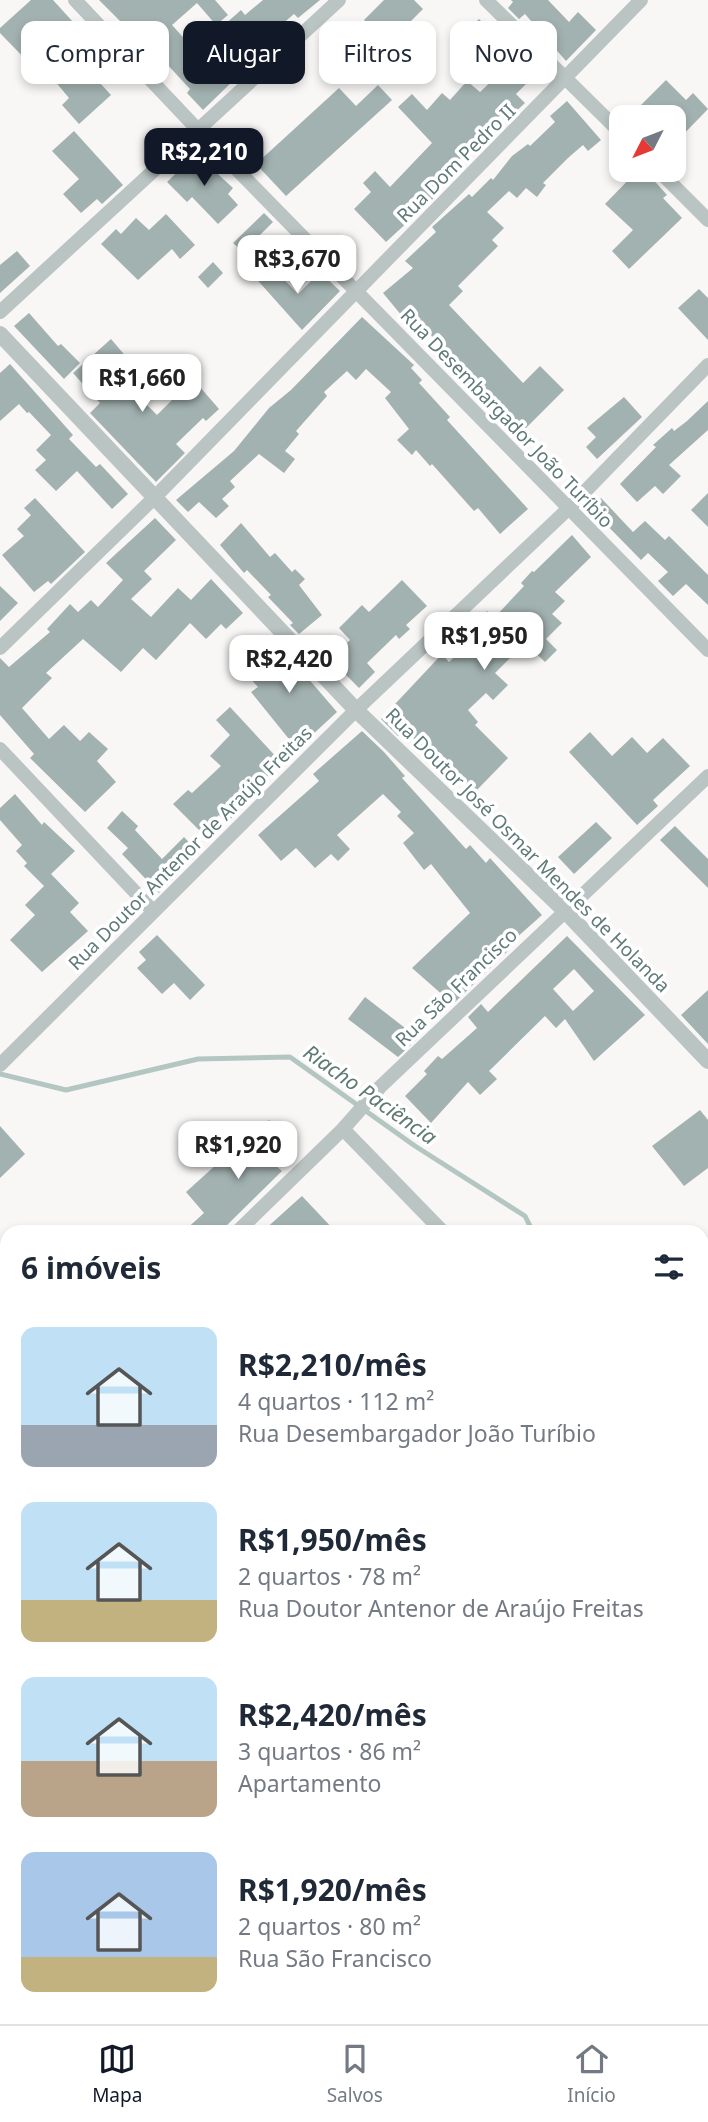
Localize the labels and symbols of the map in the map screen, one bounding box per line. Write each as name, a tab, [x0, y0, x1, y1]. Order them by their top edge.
street label: Rua Dom Pedro II	[391, 98, 521, 228]
north arrow	[609, 105, 686, 182]
pin: R$2,210	[139, 128, 269, 188]
pin: R$3,670	[232, 236, 362, 295]
street label: Rua Desembargador João Turíbio	[395, 303, 619, 533]
pin: R$1,660	[77, 354, 207, 414]
pin: R$1,950	[419, 612, 549, 672]
pin: R$2,420	[224, 636, 354, 695]
street label: Rua Doutor José Osmar Mendes de Holanda	[380, 702, 676, 998]
street label: Rua Doutor Antenor de Araújo Freitas	[62, 720, 318, 976]
street label: Rua São Francisco	[389, 922, 523, 1052]
water label: Riacho Paciência	[298, 1038, 443, 1151]
pin: R$1,920	[173, 1122, 303, 1181]

